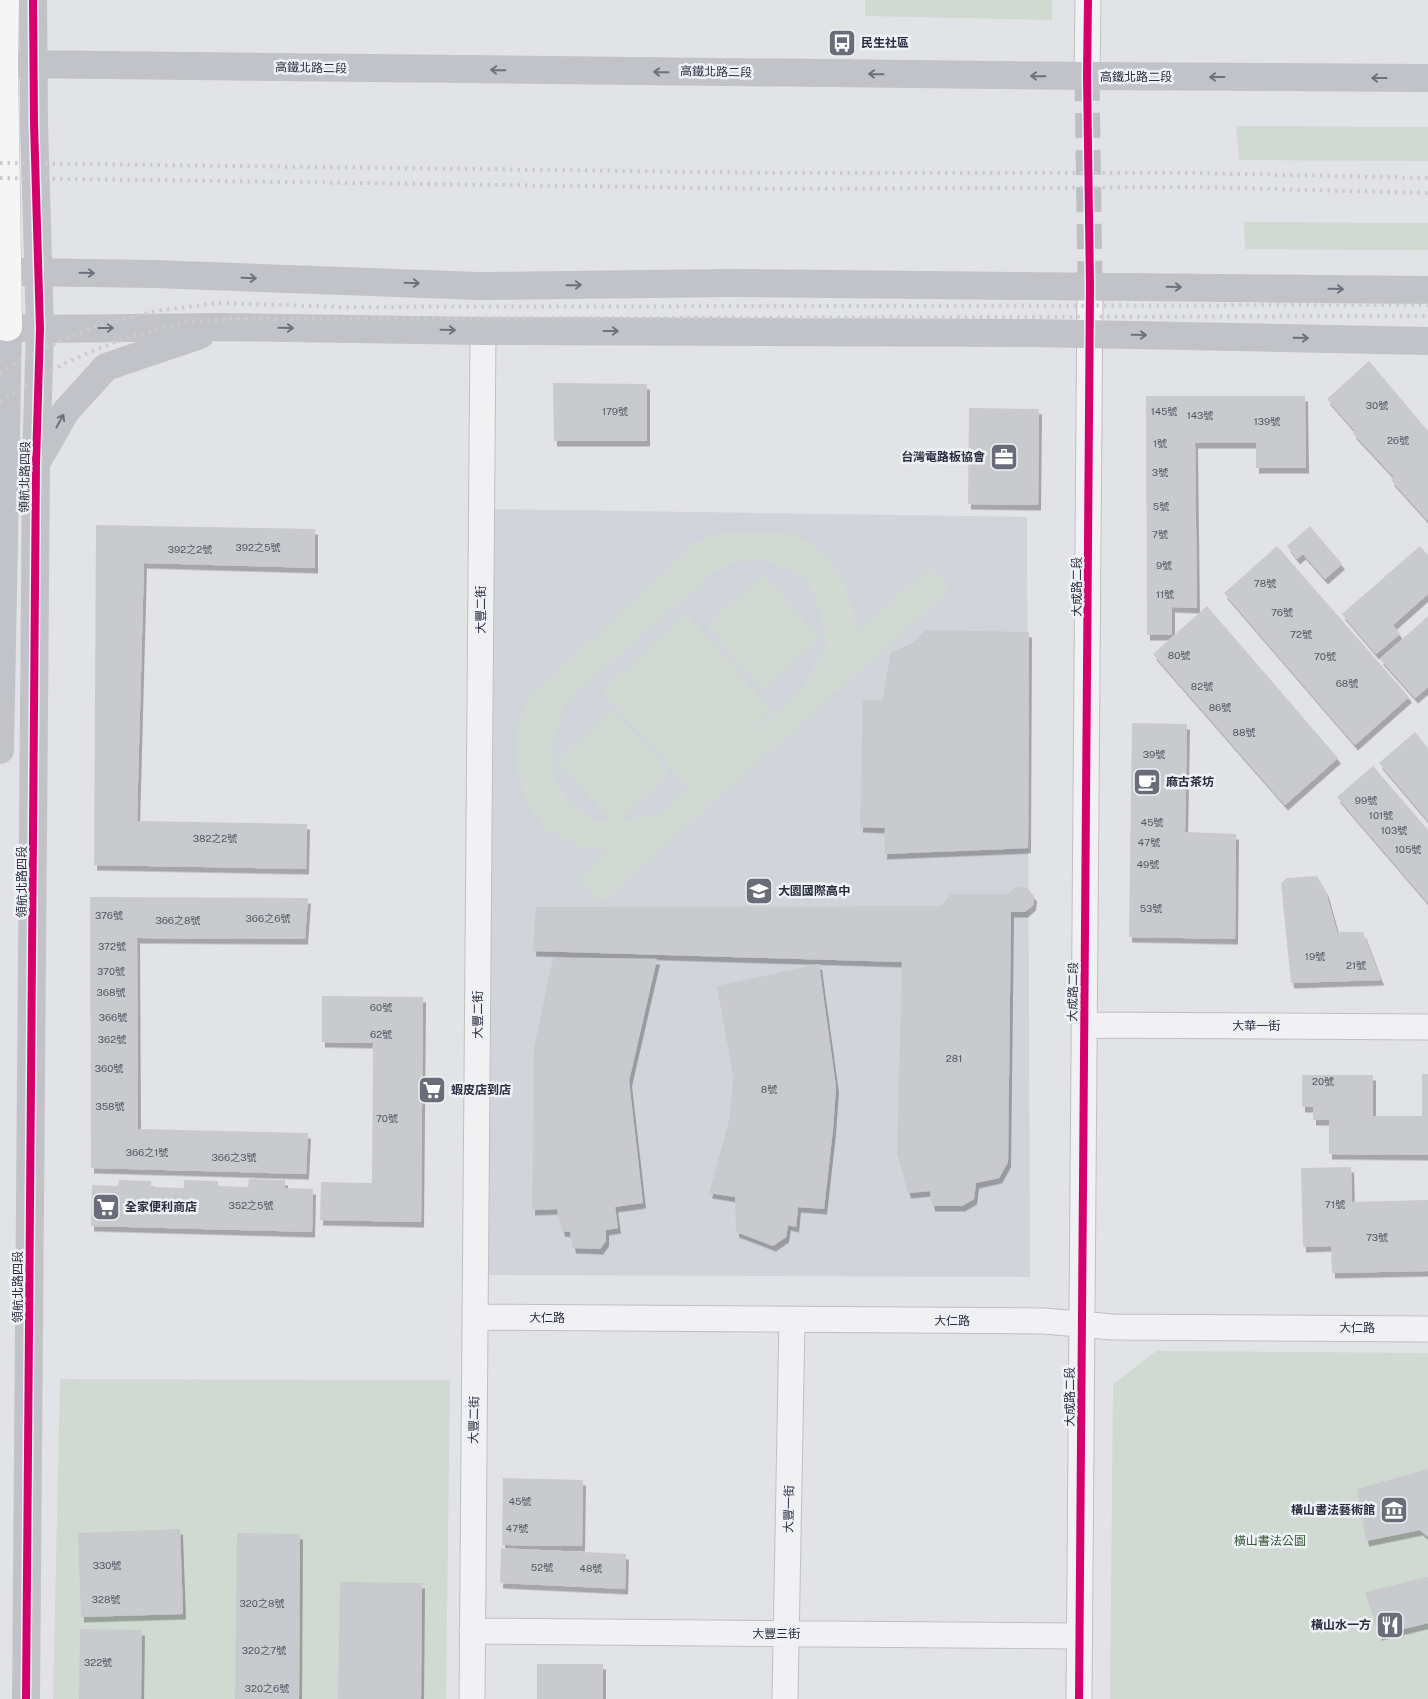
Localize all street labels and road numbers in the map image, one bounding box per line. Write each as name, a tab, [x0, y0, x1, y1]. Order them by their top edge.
street label: 高鐵北路二段	[275, 60, 347, 76]
street label: 高鐵北路二段	[680, 64, 752, 80]
street label: 高鐵北路二段	[1100, 70, 1172, 84]
street label: 領航北路四段	[17, 441, 33, 513]
street label: 大成路二段	[1070, 557, 1084, 617]
street label: 大豐二街	[474, 586, 488, 634]
street label: 領航北路四段	[15, 846, 29, 918]
street label: 大成路二段	[1065, 962, 1081, 1022]
street label: 大豐二街	[471, 991, 485, 1039]
street label: 大華一街	[1232, 1019, 1280, 1033]
street label: 領航北路四段	[11, 1251, 25, 1323]
street label: 大仁路	[529, 1311, 565, 1325]
street label: 大仁路	[934, 1314, 970, 1328]
street label: 大仁路	[1339, 1321, 1375, 1335]
street label: 大成路二段	[1063, 1367, 1077, 1427]
street label: 大豐二街	[467, 1396, 481, 1444]
street label: 大豐一街	[782, 1485, 796, 1533]
street label: 大豐三街	[752, 1627, 800, 1641]

